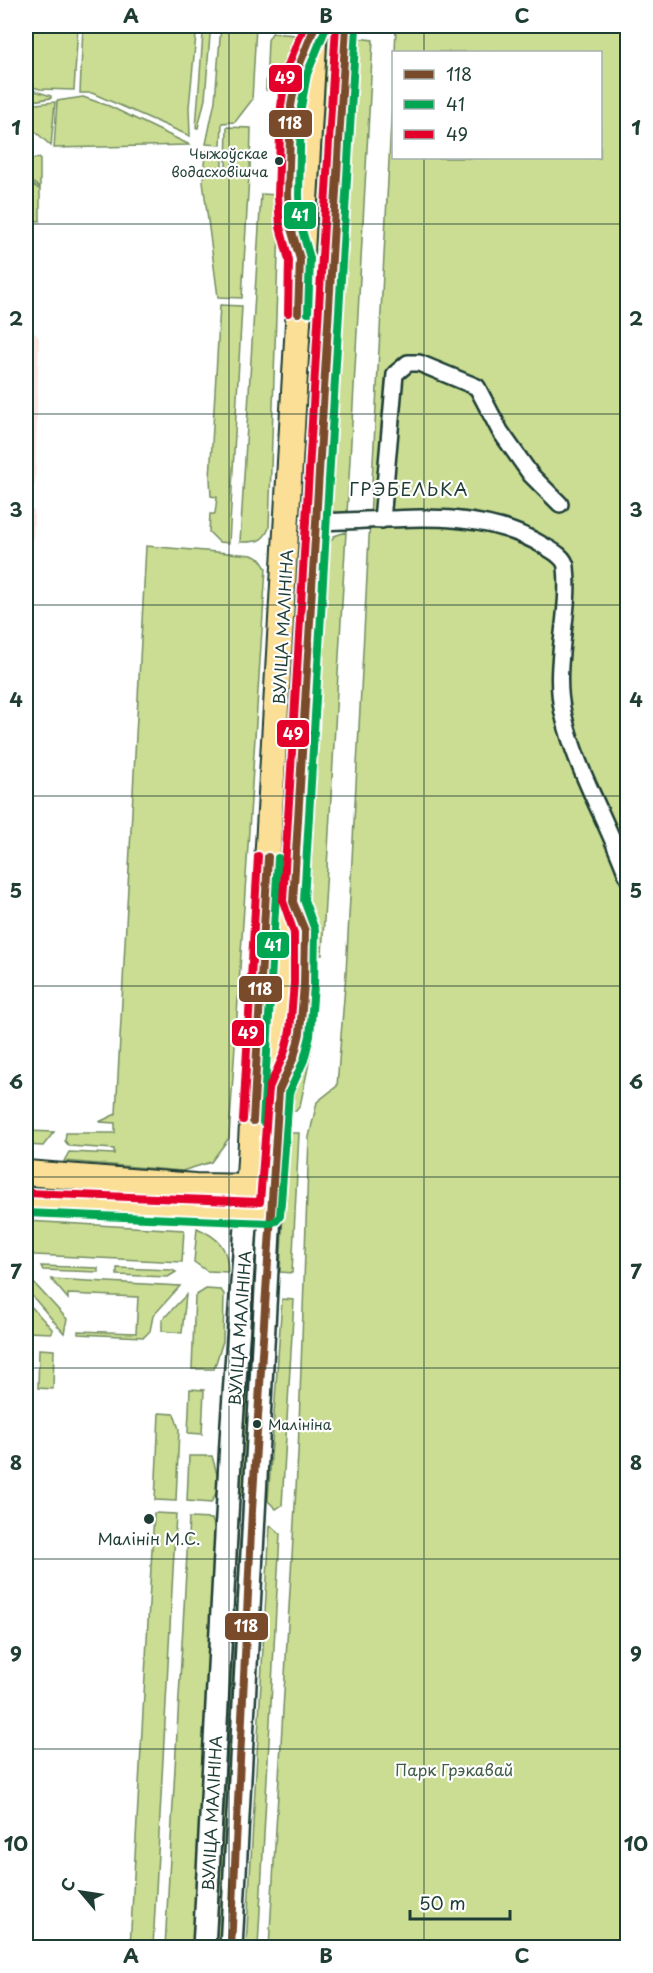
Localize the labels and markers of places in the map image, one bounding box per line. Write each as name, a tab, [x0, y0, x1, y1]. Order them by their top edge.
place label: Чыжоўскае водасховішча	[171, 143, 268, 182]
marker: Чыжоўскае водасховішча	[273, 155, 285, 167]
place label: Малініна	[268, 1414, 332, 1435]
marker: Малініна	[251, 1418, 263, 1430]
marker: Малінін М.С.	[142, 1512, 156, 1526]
place label: Малінін М.С.	[97, 1526, 201, 1550]

